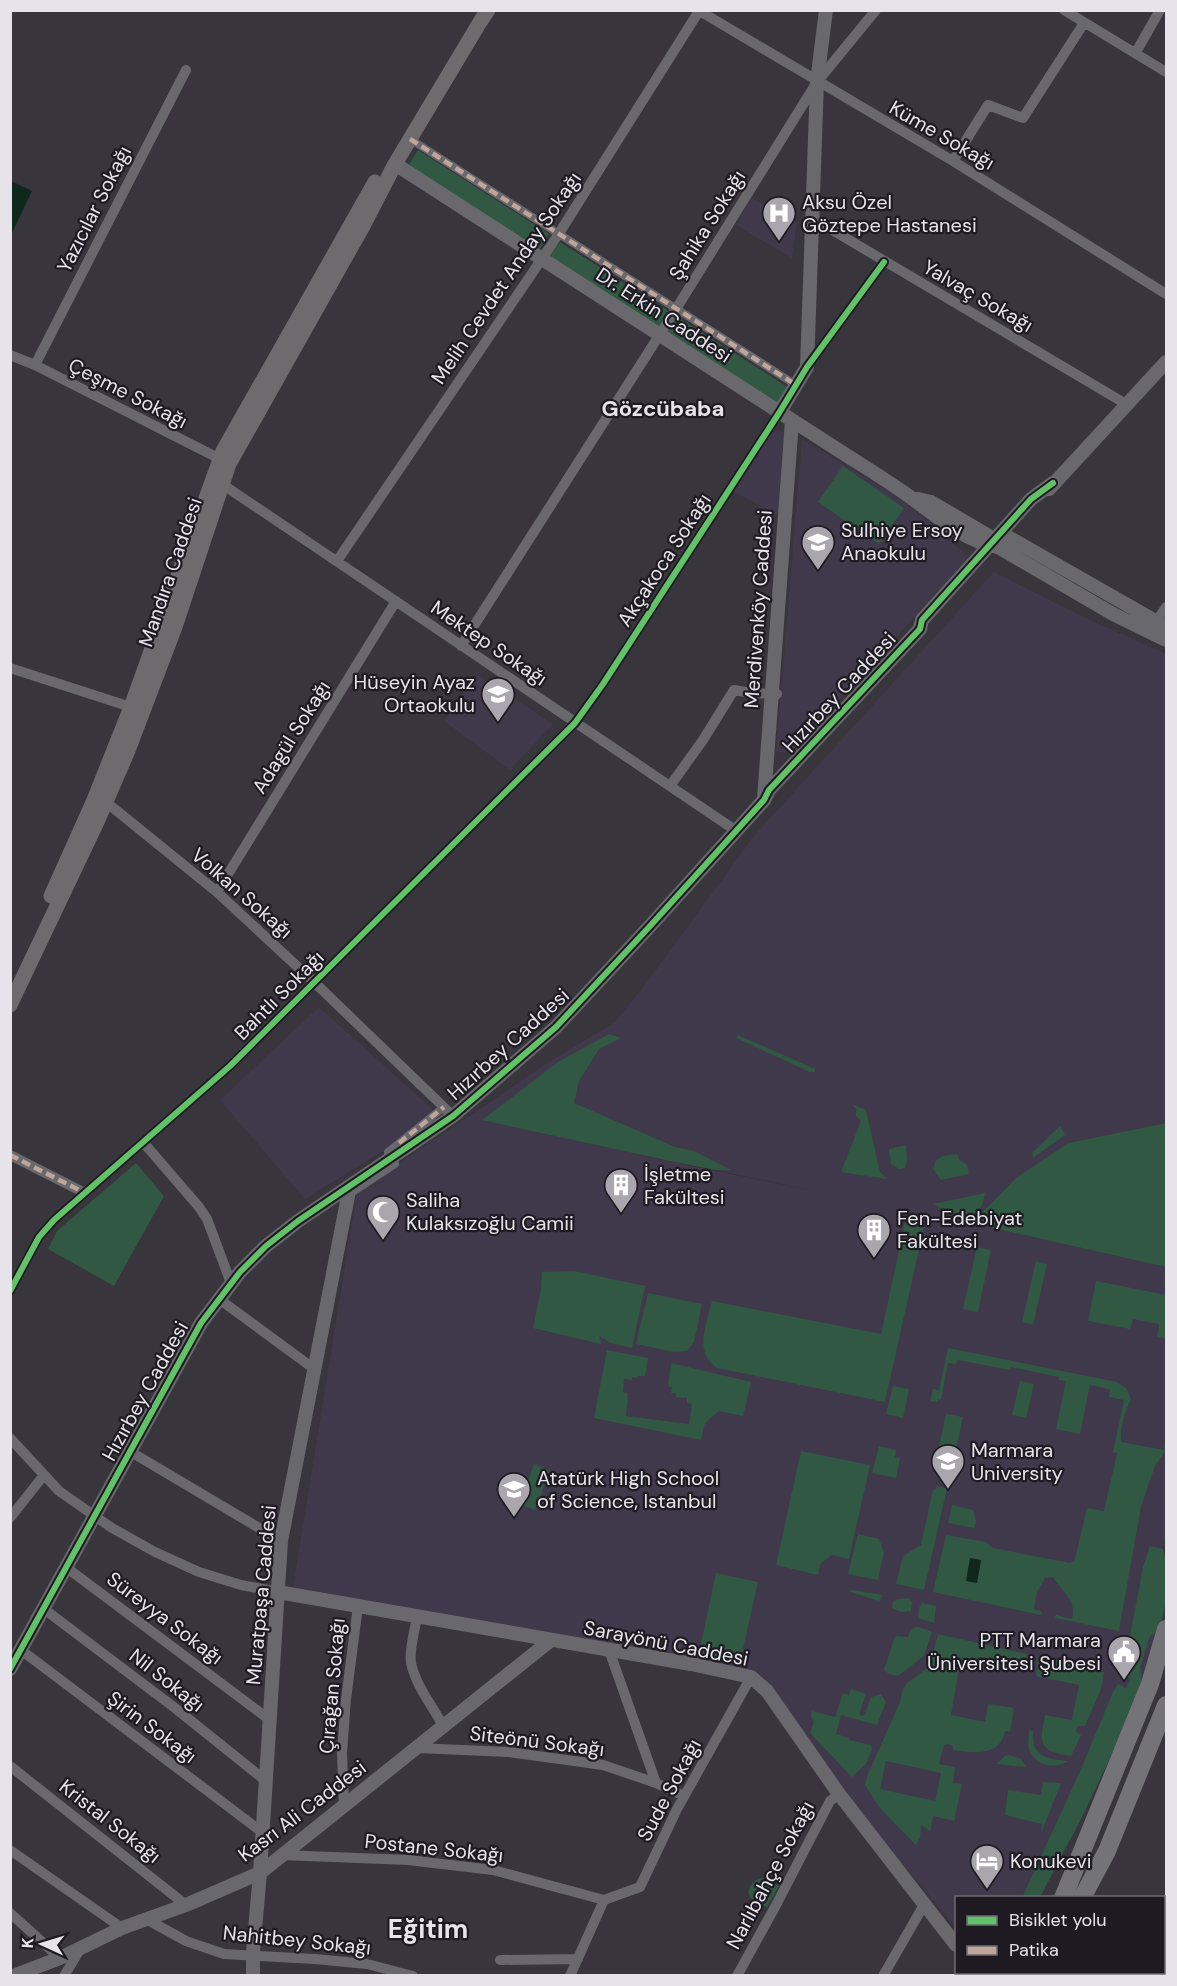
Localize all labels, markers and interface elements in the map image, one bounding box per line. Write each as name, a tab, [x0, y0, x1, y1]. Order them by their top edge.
street label: Küme Sokağı	[885, 94, 999, 176]
street label: Yazıcılar Sokağı	[51, 141, 137, 277]
street label: Şahika Sokağı	[663, 165, 751, 285]
street label: Melih Cevdet Anday Sokağı	[425, 167, 587, 389]
place label: Aksu Özel Göztepe Hastanesi	[802, 189, 977, 238]
hospital icon: Aksu Özel Göztepe Hastanesi	[761, 195, 797, 242]
street label: Yalvaç Sokağı	[918, 254, 1038, 338]
street label: Dr. Erkin Caddesi	[591, 261, 737, 369]
street label: Çeşme Sokağı	[64, 352, 192, 434]
district label: Gözcübaba	[602, 394, 724, 423]
street label: Akçakoca Sokağı	[611, 488, 717, 632]
street label: Mandıra Caddesi	[132, 494, 208, 650]
street label: Merdivenköy Caddesi	[738, 509, 778, 709]
place label: Sulhiye Ersoy Anaokulu	[841, 517, 963, 566]
school or university icon: Sulhiye Ersoy Anaokulu	[800, 524, 836, 571]
street label: Mektep Sokağı	[426, 594, 552, 692]
street label: Hızırbey Caddesi	[776, 626, 902, 758]
place label: Hüseyin Ayaz Ortaokulu	[354, 669, 475, 718]
street label: Adagül Sokağı	[246, 676, 336, 798]
school or university icon: Hüseyin Ayaz Ortaokulu	[480, 676, 516, 723]
street label: Volkan Sokağı	[186, 842, 298, 944]
street label: Bahtlı Sokağı	[229, 945, 329, 1045]
street label: Hızırbey Caddesi	[442, 982, 574, 1106]
place label: İşletme Fakültesi	[644, 1161, 725, 1210]
building icon: İşletme Fakültesi	[603, 1167, 639, 1214]
place label: Saliha Kulaksızoğlu Camii	[406, 1187, 574, 1236]
mosque icon: Saliha Kulaksızoğlu Camii	[365, 1194, 401, 1241]
place label: Fen-Edebiyat Fakültesi	[897, 1205, 1023, 1254]
building icon: Fen-Edebiyat Fakültesi	[856, 1212, 892, 1259]
street label: Hızırbey Caddesi	[96, 1317, 194, 1465]
place label: Marmara University	[971, 1437, 1063, 1486]
school or university icon: Marmara University	[930, 1443, 966, 1490]
place label: Atatürk High School of Science, Istanbul	[537, 1465, 719, 1514]
school or university icon: Atatürk High School of Science, Istanbul	[496, 1471, 532, 1518]
street label: Muratpaşa Caddesi	[240, 1504, 282, 1686]
street label: Süreyya Sokağı	[102, 1566, 228, 1670]
street label: Sarayönü Caddesi	[581, 1614, 751, 1672]
street label: Çırağan Sokağı	[313, 1617, 351, 1755]
place label: PTT Marmara Üniversitesi Şubesi	[927, 1627, 1101, 1676]
public building icon: PTT Marmara Üniversitesi Şubesi	[1106, 1634, 1142, 1681]
street label: Nil Sokağı	[124, 1643, 210, 1717]
street label: Şirin Sokağı	[102, 1685, 202, 1769]
street label: Siteönü Sokağı	[468, 1720, 606, 1762]
street label: Sude Sokağı	[631, 1734, 707, 1846]
street label: Kasrı Ali Caddesi	[233, 1754, 371, 1868]
street label: Kristal Sokağı	[54, 1773, 166, 1869]
street label: Narlıbahçe Sokağı	[720, 1796, 820, 1954]
street label: Postane Sokağı	[363, 1828, 505, 1868]
hotel icon: Konukevi	[969, 1843, 1005, 1890]
place label: Konukevi	[1010, 1848, 1091, 1874]
legend	[955, 1896, 1165, 1974]
text: Bisiklet yolu	[1009, 1908, 1107, 1932]
district label: Eğitim	[388, 1912, 468, 1946]
north arrow	[12, 1914, 72, 1974]
street label: Nahitbey Sokağı	[222, 1919, 372, 1961]
text: K	[17, 1936, 38, 1949]
text: Patika	[1009, 1938, 1059, 1962]

